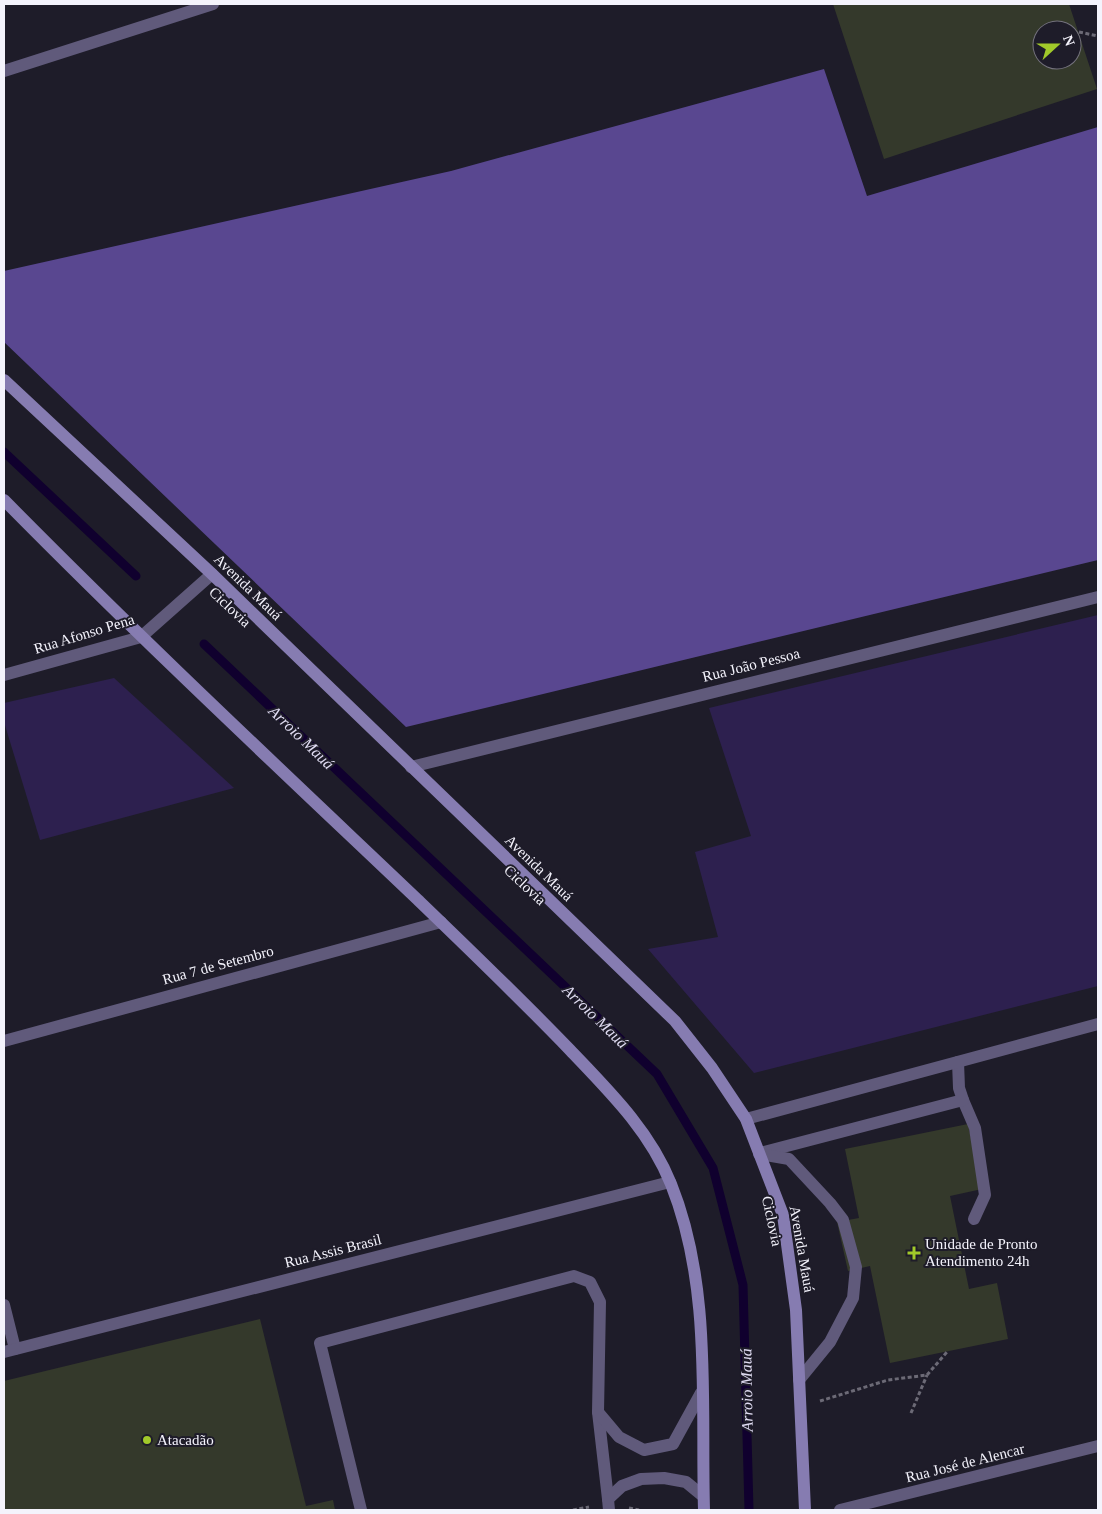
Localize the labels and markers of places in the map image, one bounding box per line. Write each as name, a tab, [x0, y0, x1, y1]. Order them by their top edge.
place label: Unidade de Pronto Atendimento 24h	[925, 1236, 1037, 1269]
marker: Unidade de Pronto Atendimento 24h	[907, 1246, 921, 1260]
place label: Atacadão	[157, 1432, 214, 1448]
marker: Atacadão	[141, 1434, 153, 1446]

